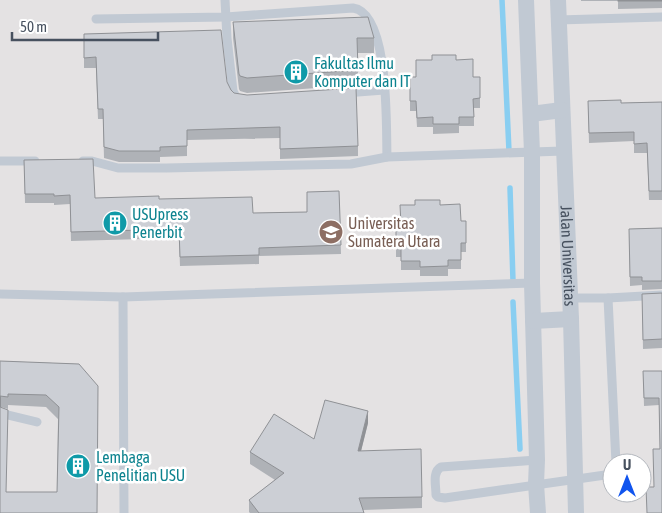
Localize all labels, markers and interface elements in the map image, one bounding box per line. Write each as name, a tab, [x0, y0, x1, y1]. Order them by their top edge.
scale bar	[12, 10, 159, 42]
text: 50 m	[20, 18, 47, 35]
place label: Fakultas Ilmu Komputer dan IT	[314, 54, 411, 91]
building icon: Fakultas Ilmu Komputer dan IT	[283, 59, 309, 85]
place label: USUpress Penerbit	[132, 205, 189, 241]
street label: Jalan Universitas	[557, 205, 579, 307]
building icon: USUpress Penerbit	[102, 210, 128, 236]
place label: Universitas Sumatera Utara	[348, 214, 440, 250]
school or university icon: Universitas Sumatera Utara	[318, 219, 344, 245]
place label: Lembaga Penelitian USU	[96, 448, 185, 484]
building icon: Lembaga Penelitian USU	[65, 453, 91, 479]
north arrow	[602, 453, 652, 503]
text: U	[623, 457, 631, 473]

